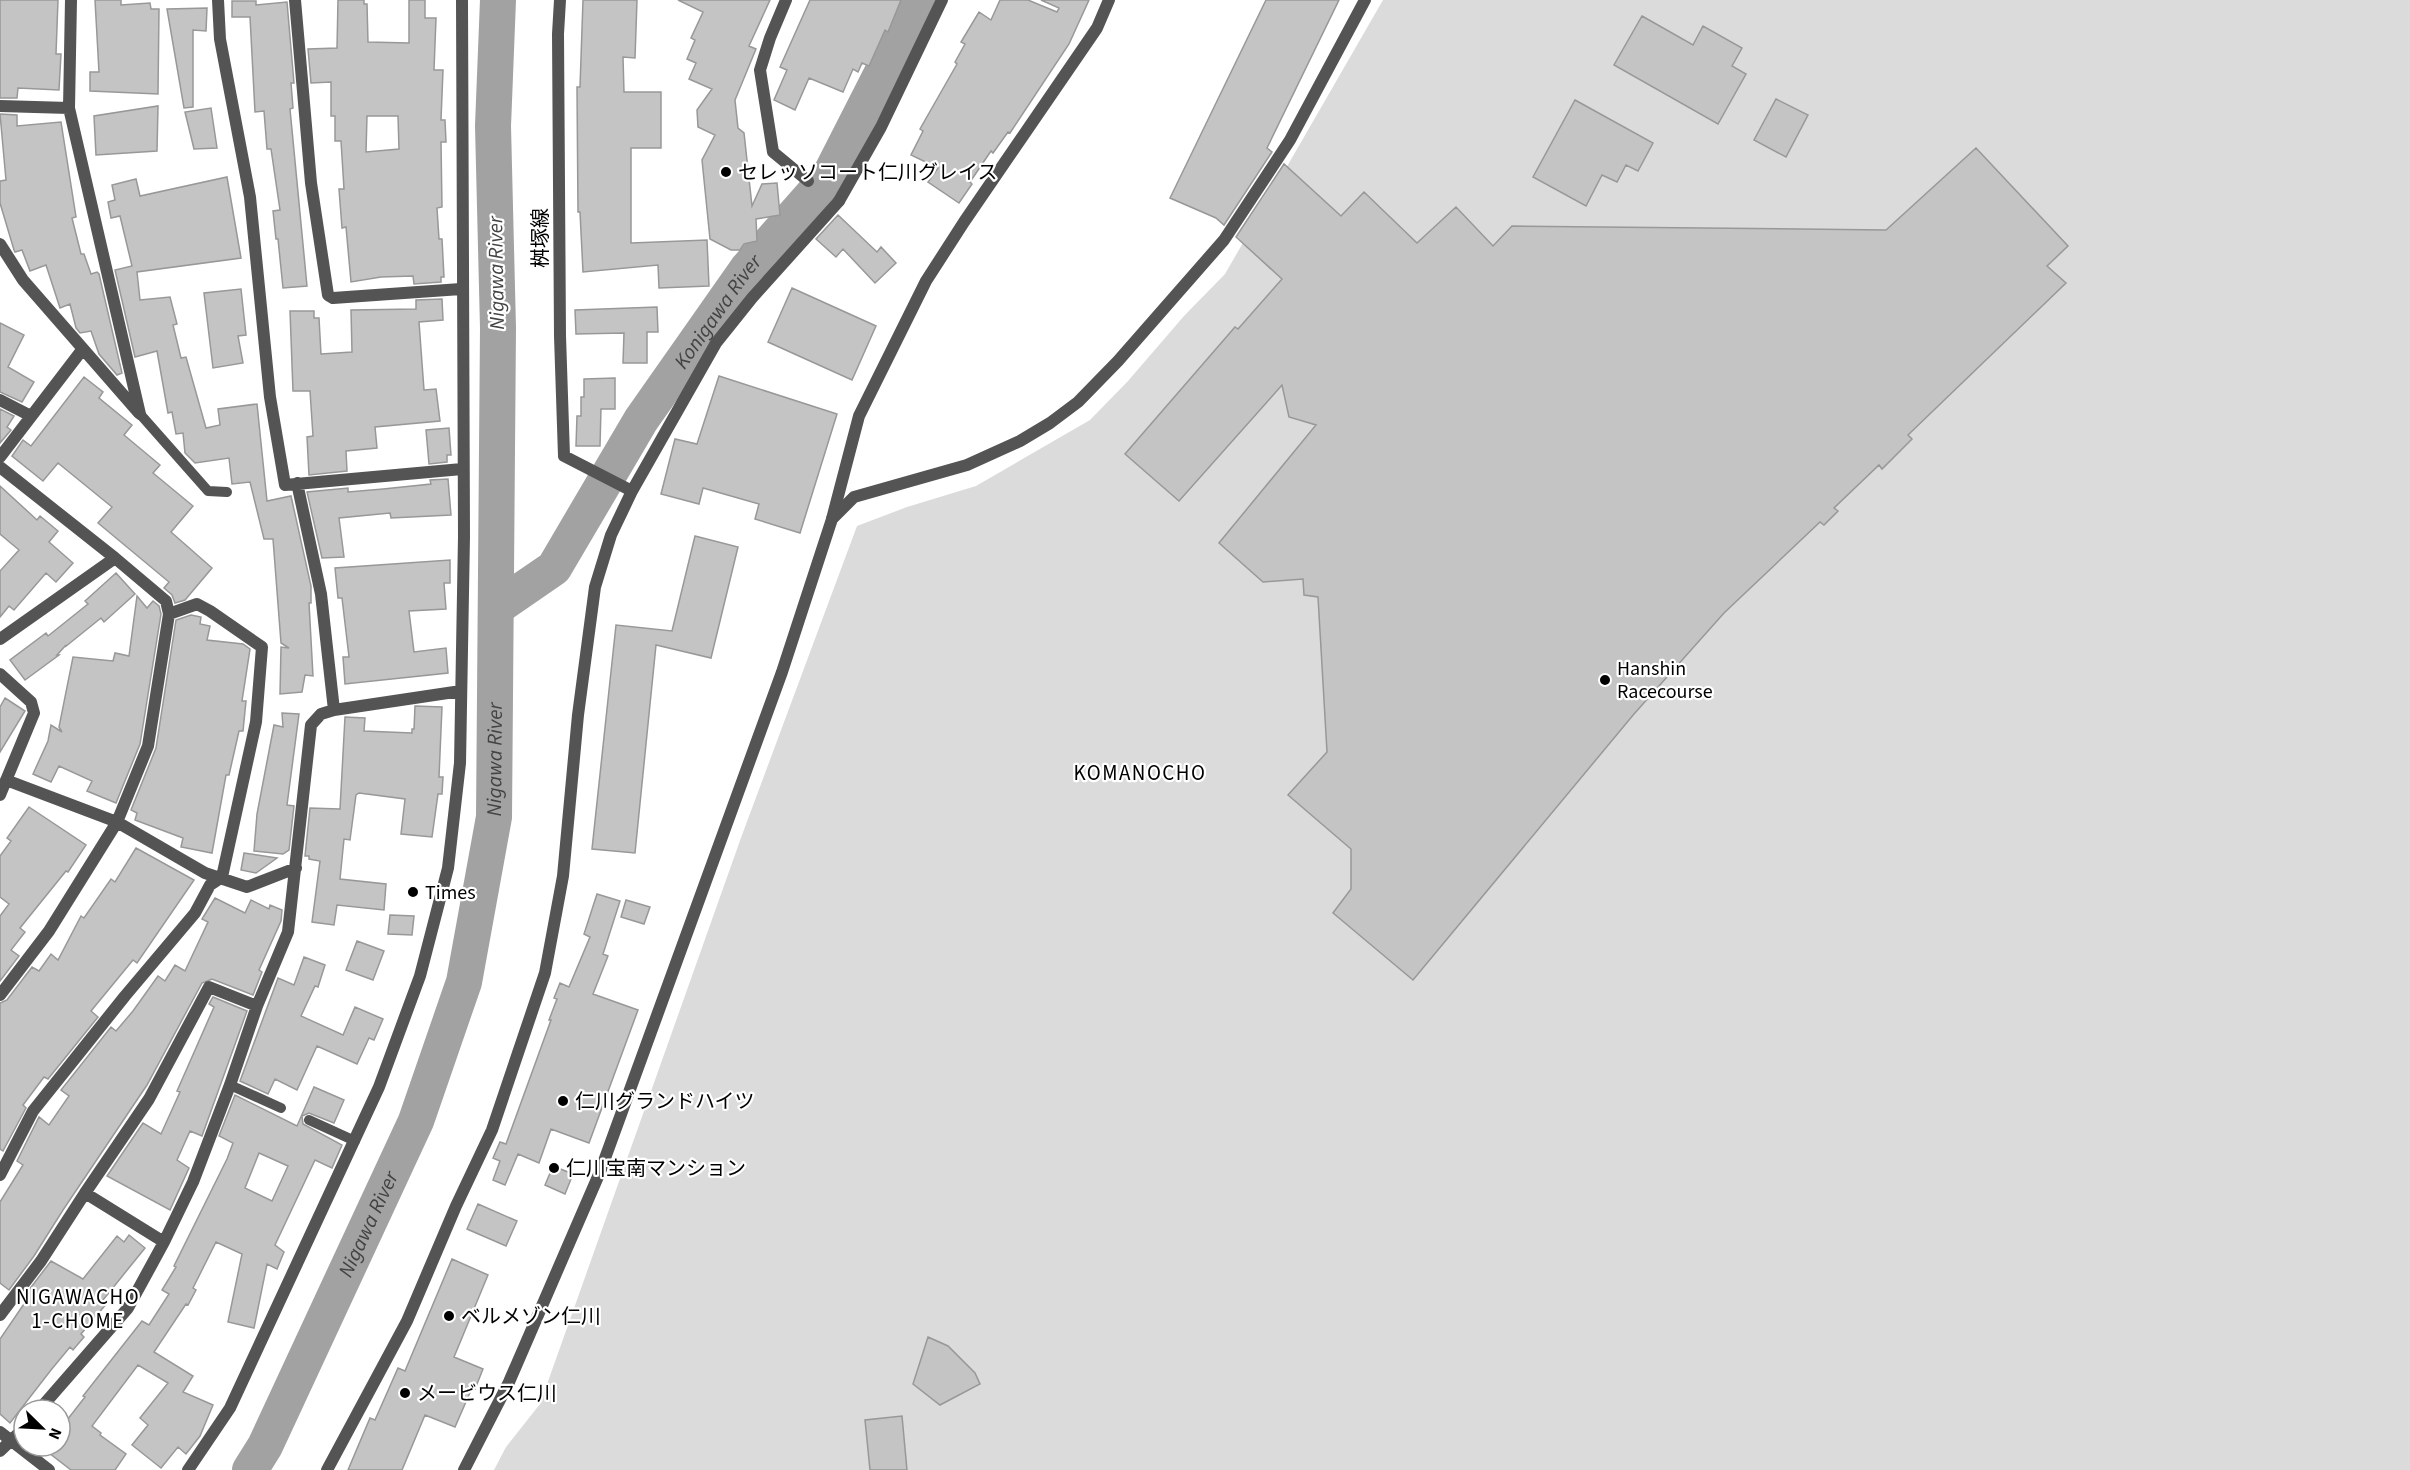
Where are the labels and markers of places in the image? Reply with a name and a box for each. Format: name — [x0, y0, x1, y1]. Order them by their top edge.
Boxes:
place label: セレッソコート仁川グレイス — [738, 159, 997, 187]
marker: セレッソコート仁川グレイス — [719, 165, 733, 179]
place label: Hanshin Racecourse — [1617, 655, 1713, 706]
marker: Hanshin Racecourse — [1598, 673, 1612, 687]
place label: Times — [425, 879, 476, 907]
marker: Times — [406, 885, 420, 899]
place label: 仁川グランドハイツ — [575, 1088, 755, 1116]
marker: 仁川グランドハイツ — [556, 1094, 570, 1108]
place label: 仁川宝南マンション — [566, 1155, 746, 1183]
marker: 仁川宝南マンション — [547, 1161, 561, 1175]
place label: ベルメゾン仁川 — [461, 1303, 601, 1331]
marker: ベルメゾン仁川 — [442, 1309, 456, 1323]
place label: メービウス仁川 — [417, 1380, 557, 1408]
marker: メービウス仁川 — [398, 1386, 412, 1400]

